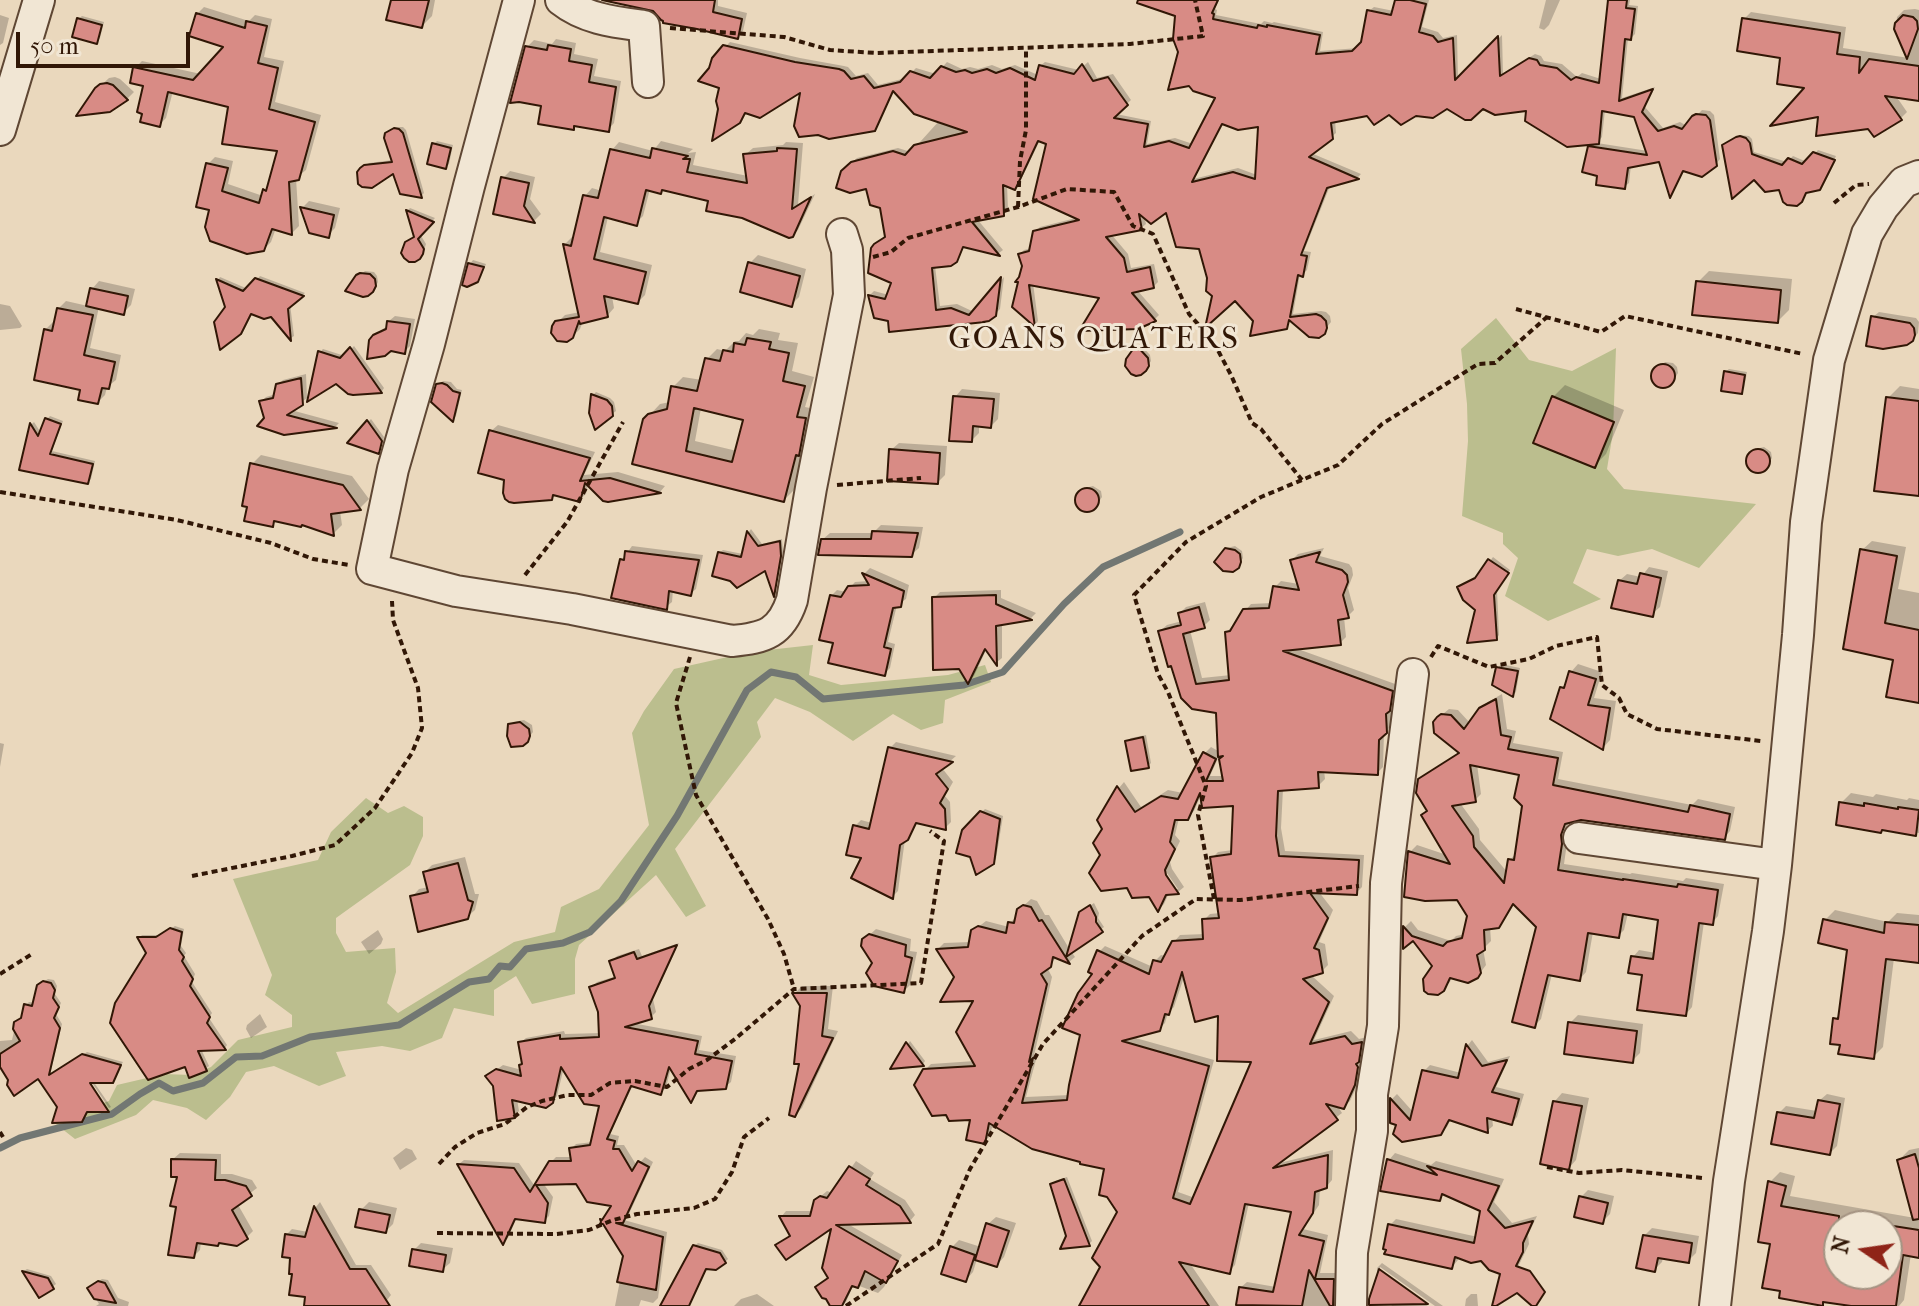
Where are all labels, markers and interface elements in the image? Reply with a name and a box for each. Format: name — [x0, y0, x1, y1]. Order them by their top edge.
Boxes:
scale bar — [20, 16, 194, 66]
text: 50 m — [30, 32, 79, 60]
district label: GOANS QUATERS — [948, 321, 1240, 359]
north arrow — [1823, 1210, 1903, 1290]
text: N — [1827, 1234, 1856, 1256]

